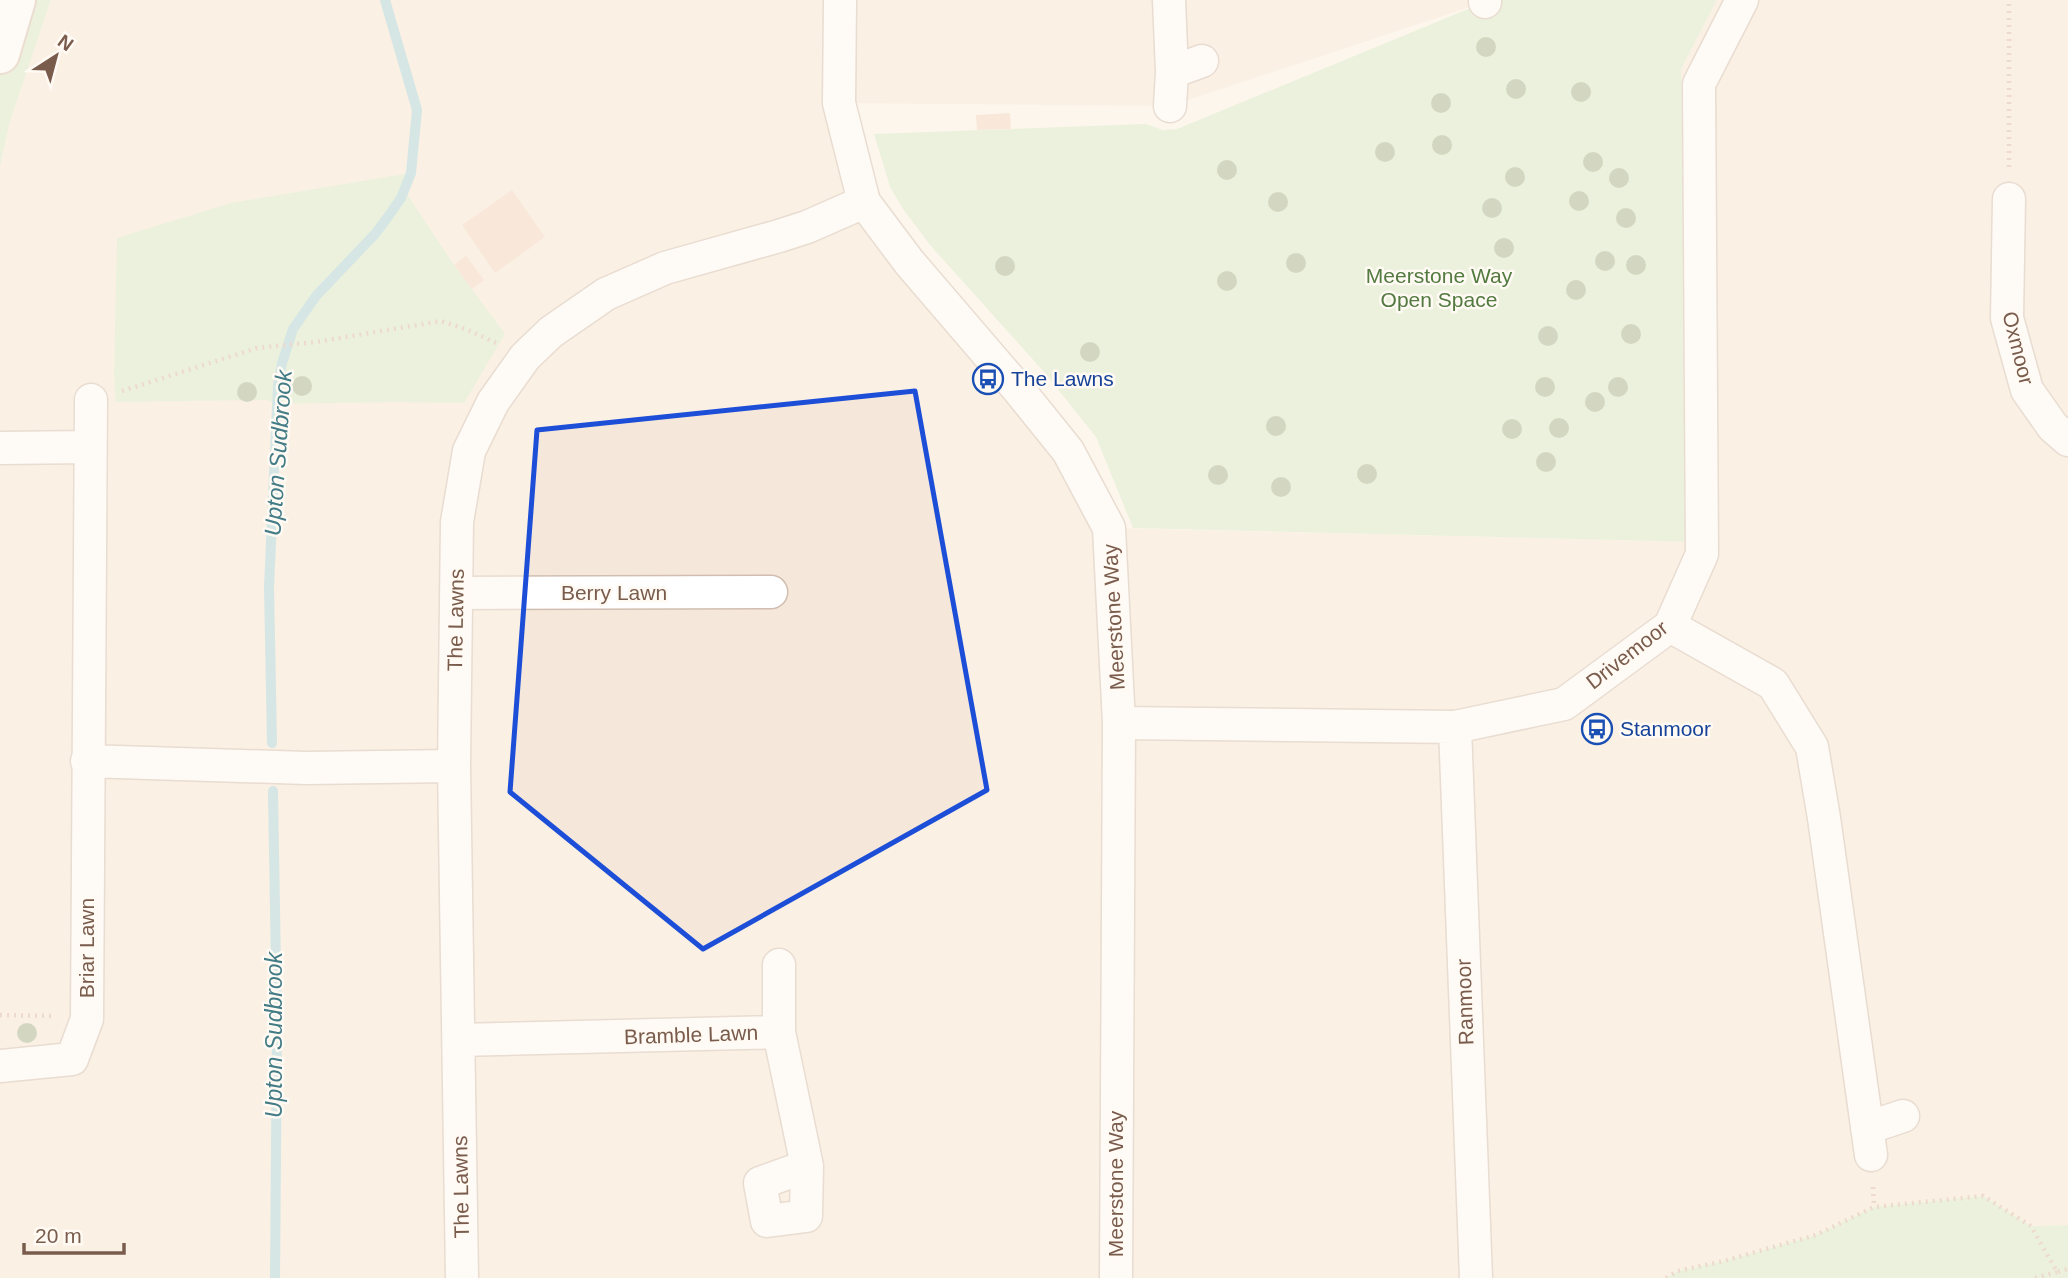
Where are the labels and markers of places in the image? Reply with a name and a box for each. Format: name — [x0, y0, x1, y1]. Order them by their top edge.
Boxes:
bus stop icon: The Lawns — [971, 362, 1005, 396]
place label: The Lawns — [1011, 367, 1114, 390]
bus stop icon: Stanmoor — [1580, 712, 1614, 746]
place label: Stanmoor — [1620, 717, 1711, 740]

